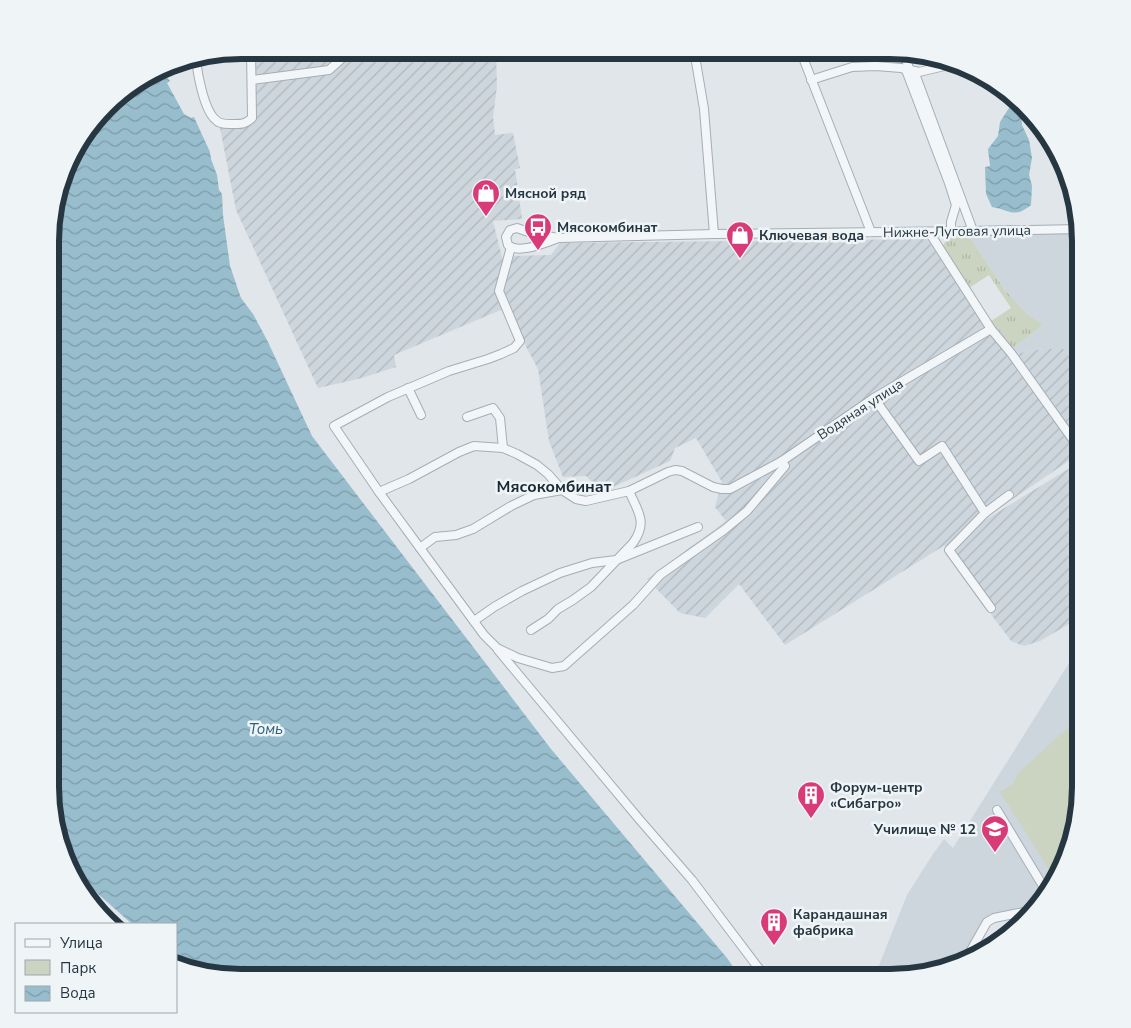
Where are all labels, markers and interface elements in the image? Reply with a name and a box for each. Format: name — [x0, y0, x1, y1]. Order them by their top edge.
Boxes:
shop icon: Мясной ряд — [471, 178, 501, 217]
place label: Мясной ряд — [505, 184, 586, 203]
bus stop icon: Мясокомбинат — [523, 212, 553, 251]
place label: Мясокомбинат — [557, 218, 658, 237]
shop icon: Ключевая вода — [725, 220, 755, 259]
street label: Нижне-Луговая улица — [883, 221, 1031, 242]
place label: Ключевая вода — [759, 226, 864, 245]
street label: Водяная улица — [814, 374, 907, 444]
district label: Мясокомбинат — [497, 476, 612, 498]
water label: Томь — [249, 719, 283, 739]
place label: Форум-центр «Сибагро» — [830, 778, 923, 813]
building icon: Форум-центр «Сибагро» — [796, 780, 826, 819]
school or university icon: Училище № 12 — [980, 814, 1010, 853]
place label: Училище № 12 — [873, 820, 976, 839]
place label: Карандашная фабрика — [793, 905, 888, 940]
building icon: Карандашная фабрика — [759, 907, 789, 946]
legend — [15, 923, 178, 1013]
text: Улица — [59, 933, 103, 953]
text: Парк — [60, 958, 96, 978]
text: Вода — [60, 983, 96, 1003]

